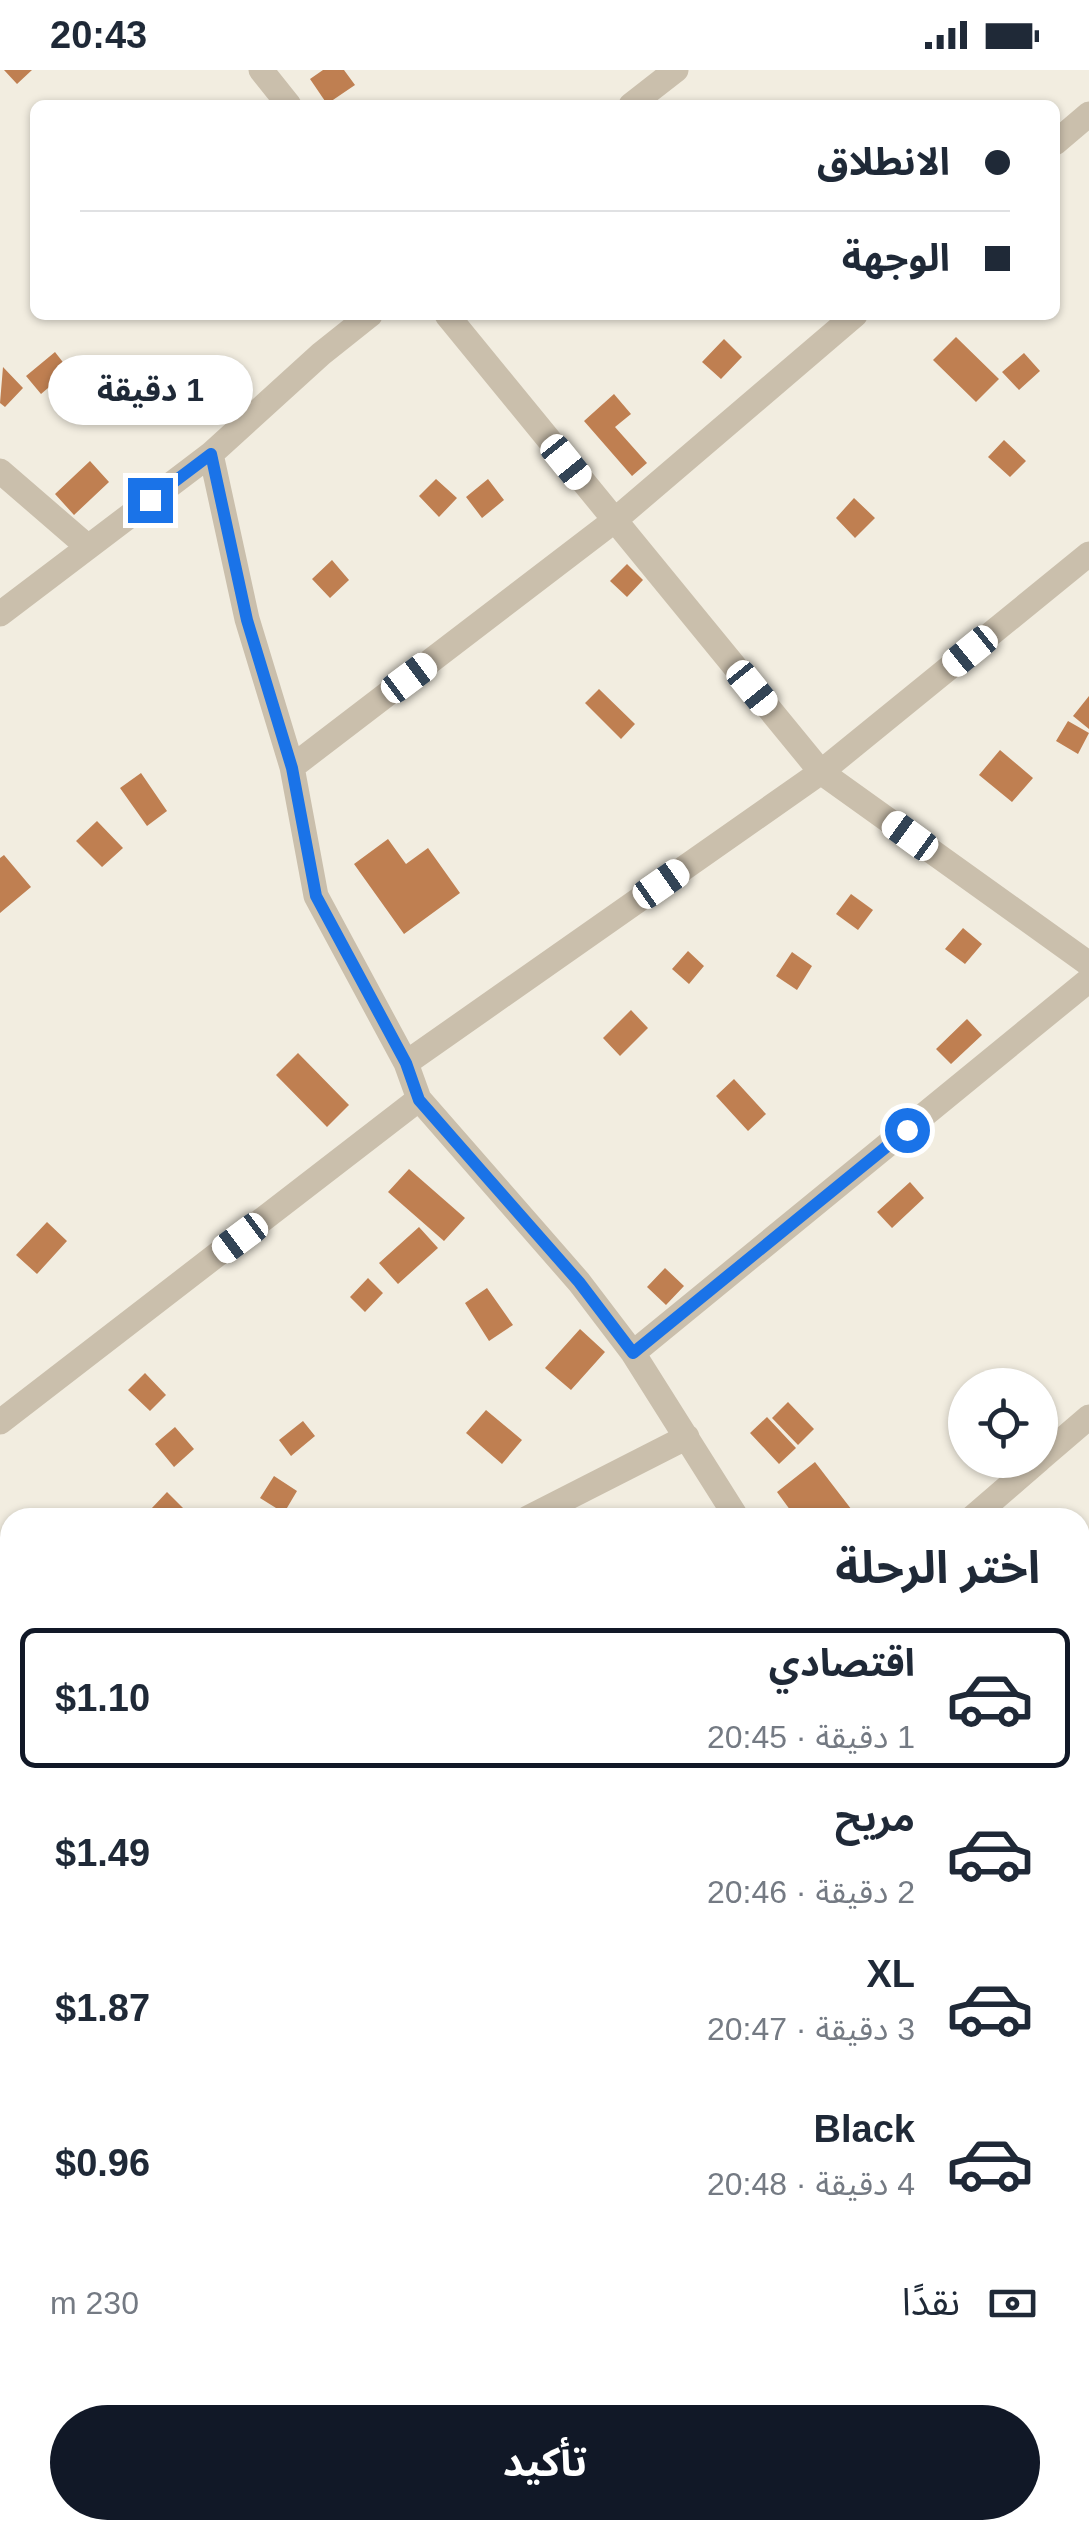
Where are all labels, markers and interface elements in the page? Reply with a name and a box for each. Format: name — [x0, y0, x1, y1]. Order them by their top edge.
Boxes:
text: 20:43 — [50, 14, 147, 56]
text: الانطلاق — [817, 141, 950, 183]
text: الوجهة — [842, 237, 950, 279]
callout: 1 دقيقة — [48, 355, 252, 425]
text: 1 دقيقة — [97, 372, 204, 408]
car — [535, 429, 597, 495]
route end — [128, 478, 173, 523]
car — [937, 620, 1003, 682]
car — [376, 648, 442, 708]
car — [721, 655, 783, 721]
car — [877, 806, 943, 866]
car — [628, 855, 694, 913]
route start — [885, 1108, 930, 1153]
car — [207, 1208, 273, 1268]
map controls — [948, 1368, 1058, 1478]
button: locate — [948, 1368, 1058, 1478]
text: اختر الرحلة — [835, 1542, 1040, 1593]
text: اقتصادي — [769, 1642, 915, 1684]
icon: car — [945, 1653, 1035, 1743]
text: $1.10 — [55, 1677, 150, 1719]
text: 1 دقيقة · 20:45 — [707, 1719, 915, 1755]
text: مريح — [835, 1797, 915, 1839]
icon: car — [945, 1808, 1035, 1898]
text: $1.49 — [55, 1832, 150, 1874]
text: 2 دقيقة · 20:46 — [707, 1874, 915, 1910]
text: XL — [866, 1953, 915, 1995]
icon: car — [945, 1963, 1035, 2053]
text: $1.87 — [55, 1987, 150, 2029]
text: 3 دقيقة · 20:47 — [707, 2011, 915, 2047]
text: Black — [814, 2108, 915, 2150]
icon: car — [945, 2118, 1035, 2208]
text: $0.96 — [55, 2142, 150, 2184]
text: 4 دقيقة · 20:48 — [707, 2166, 915, 2202]
icon: cash — [985, 2276, 1040, 2331]
text: نقدًا — [902, 2281, 960, 2323]
text: 230 m — [50, 2285, 139, 2321]
button: تأكيد — [50, 2405, 1040, 2520]

